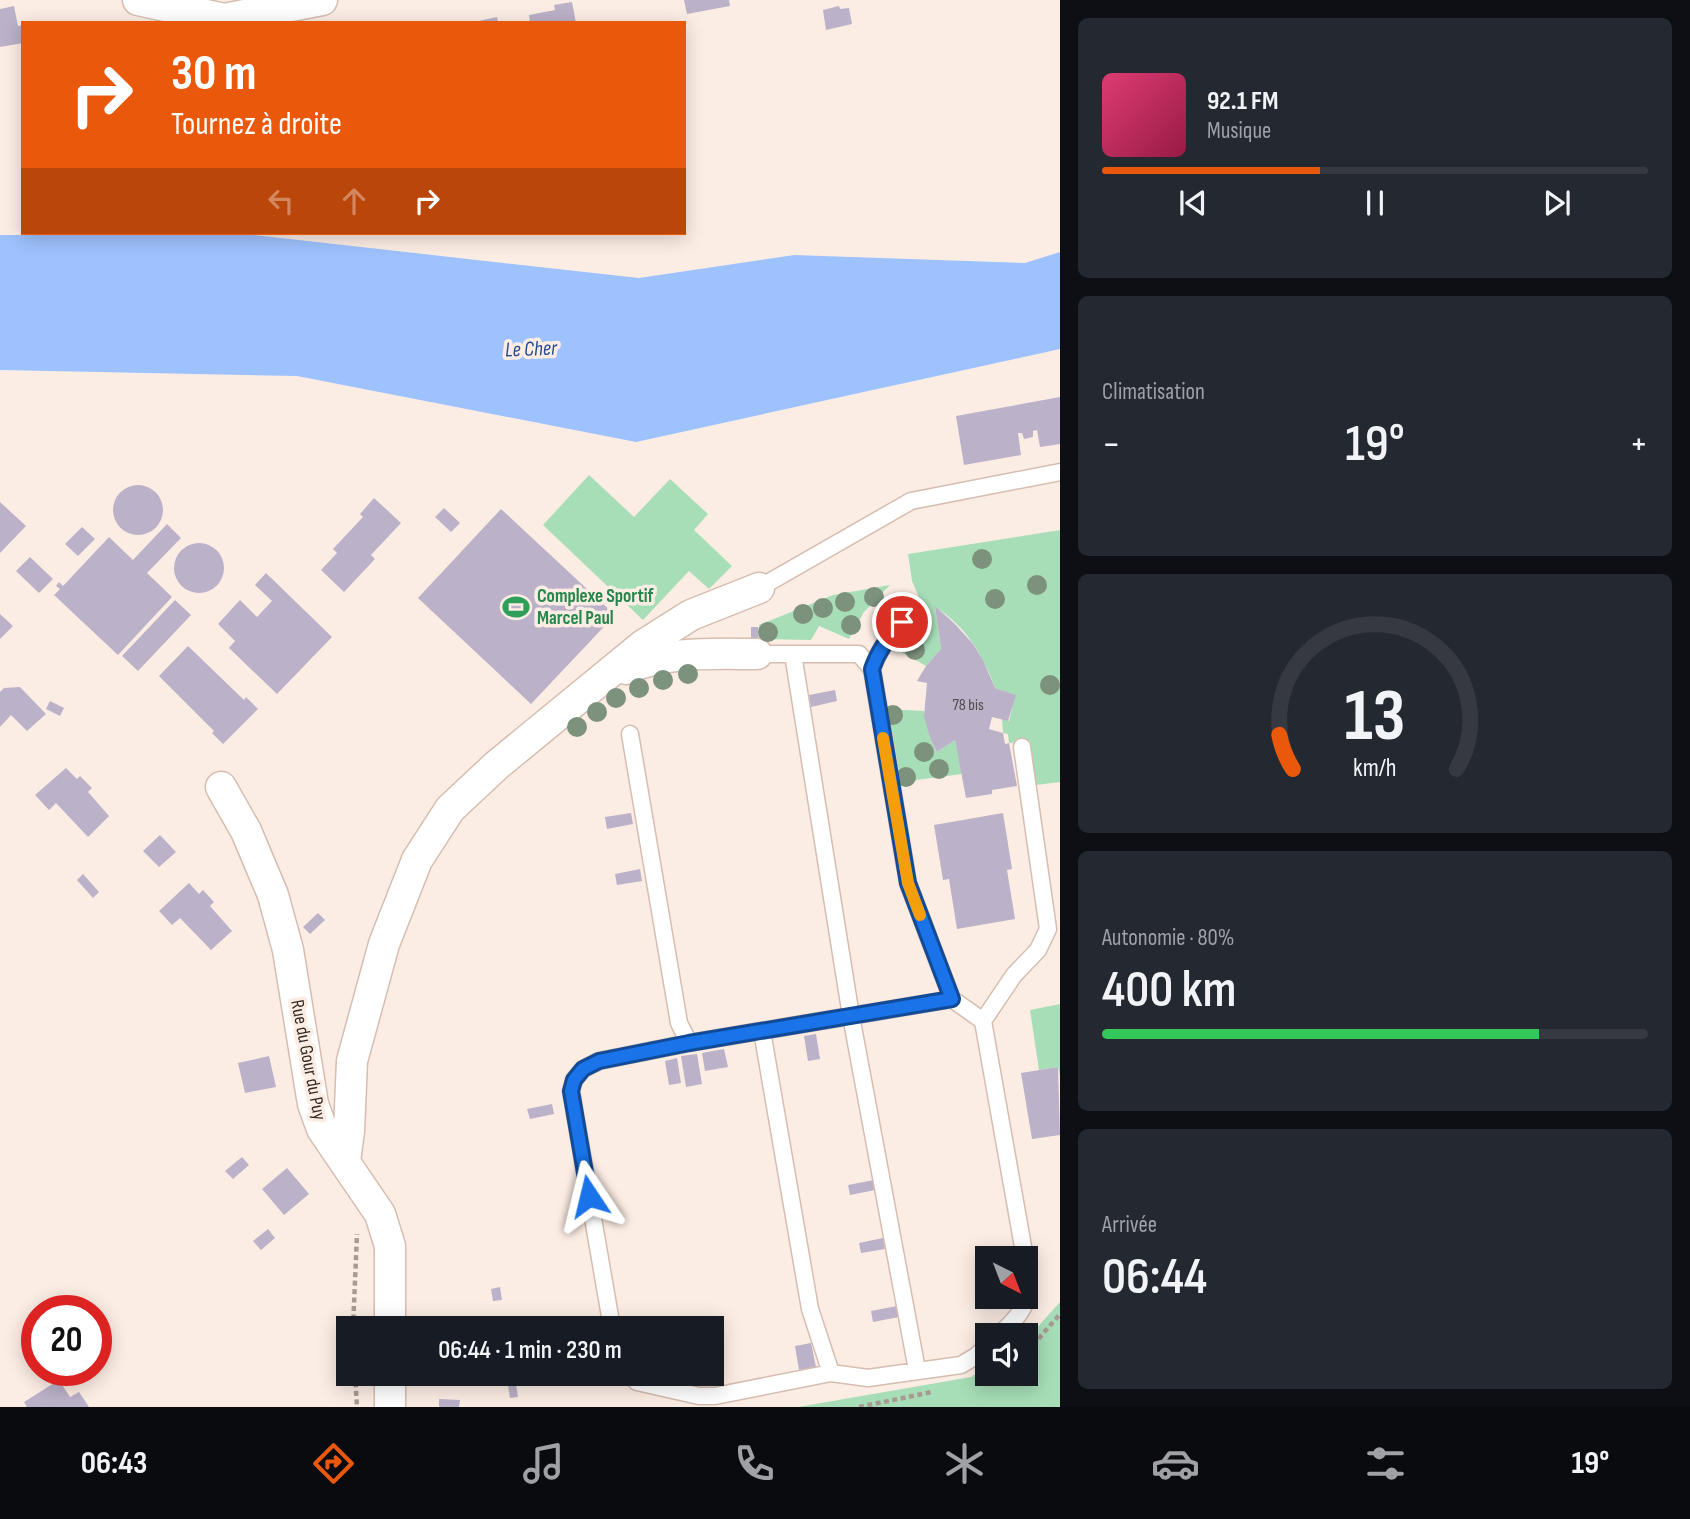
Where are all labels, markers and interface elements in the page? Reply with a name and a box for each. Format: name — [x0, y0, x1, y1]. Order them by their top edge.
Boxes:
text: 30 m — [171, 45, 256, 104]
icon: right — [56, 49, 147, 140]
text: 92.1 FM — [1207, 86, 1278, 117]
text: Tournez à droite — [171, 105, 342, 144]
text: Musique — [1207, 117, 1271, 145]
icon: left — [262, 182, 300, 220]
icon: ahead — [335, 182, 373, 220]
icon: right — [408, 182, 446, 220]
icon: previous — [1174, 184, 1212, 222]
icon: pause — [1356, 184, 1394, 222]
icon: next — [1538, 184, 1576, 222]
water label: Le Cher — [505, 336, 558, 362]
text: Climatisation — [1102, 378, 1205, 406]
text: 19° — [1345, 413, 1405, 476]
text: − — [1102, 422, 1121, 467]
text: + — [1629, 422, 1648, 467]
place label: Complexe Sportif Marcel Paul — [537, 585, 655, 630]
sports icon: Complexe Sportif Marcel Paul — [501, 592, 531, 622]
pin — [872, 592, 932, 652]
icon: arrive — [883, 603, 921, 641]
text: 13 — [1344, 674, 1406, 762]
house number: 78 bis — [952, 696, 984, 715]
text: km/h — [1353, 753, 1397, 784]
text: Autonomie · 80% — [1102, 924, 1234, 952]
text: 400 km — [1102, 959, 1237, 1022]
street label: Rue du Gour du Puy — [285, 998, 331, 1123]
position arrow — [552, 1159, 626, 1233]
text: Arrivée — [1102, 1211, 1157, 1239]
north arrow — [975, 1246, 1038, 1309]
map controls — [975, 1246, 1038, 1386]
text: 06:44 — [1102, 1246, 1207, 1309]
speed limit sign: 20 — [21, 1295, 112, 1386]
button: sound — [975, 1323, 1038, 1386]
text: 06:44 · 1 min · 230 m — [438, 1335, 622, 1366]
icon: directions — [309, 1439, 358, 1488]
icon: music — [519, 1439, 568, 1488]
icon: phone — [730, 1439, 779, 1488]
icon: climate — [940, 1439, 989, 1488]
icon: car — [1151, 1439, 1200, 1488]
icon: filters — [1361, 1439, 1410, 1488]
text: 06:43 — [81, 1444, 147, 1483]
text: 19° — [1572, 1444, 1609, 1483]

